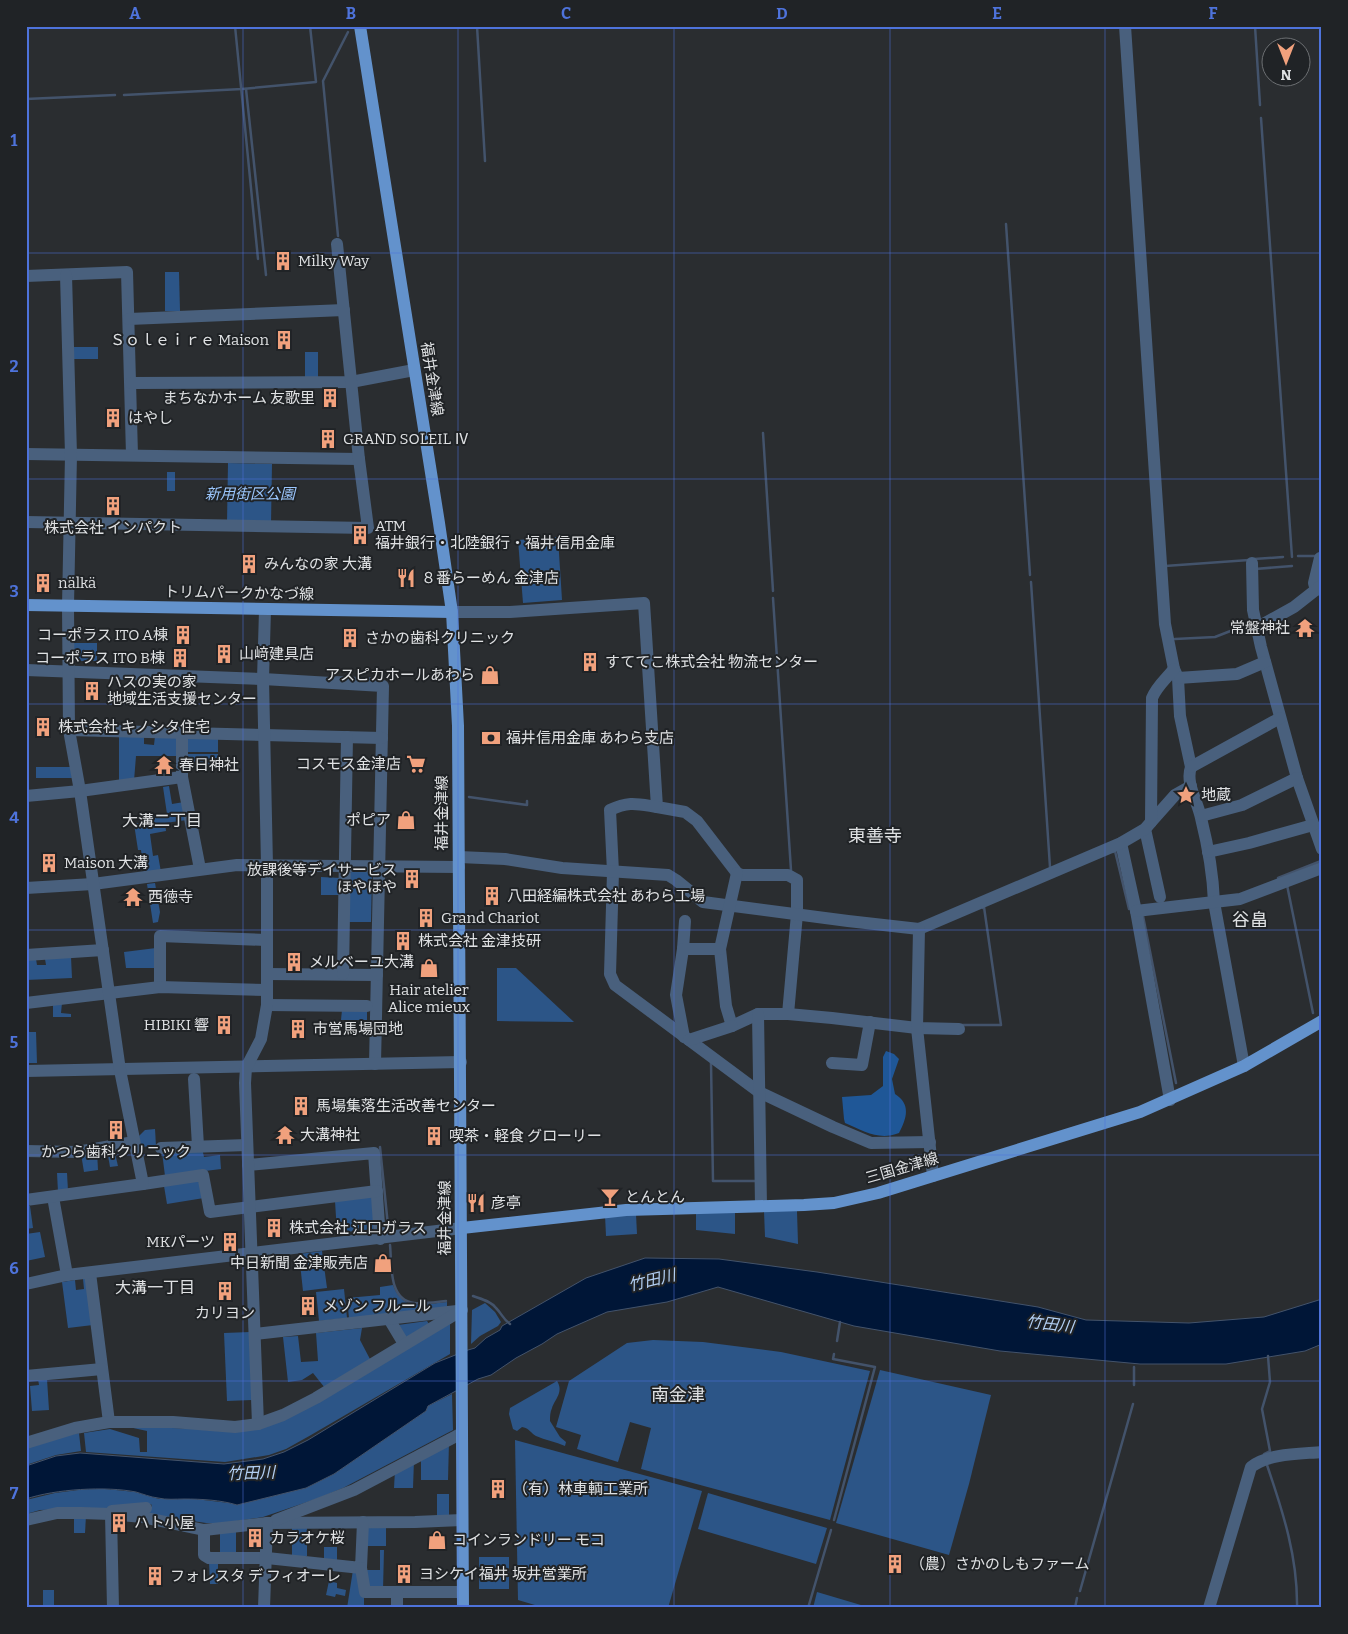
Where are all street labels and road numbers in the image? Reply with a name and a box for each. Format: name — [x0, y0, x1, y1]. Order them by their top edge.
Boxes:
street label: 福井金津線 — [417, 341, 447, 417]
street label: トリムパークかなづ線 — [164, 583, 314, 603]
street label: 福井金津線 — [433, 775, 451, 851]
street label: 三国金津線 — [863, 1149, 941, 1187]
street label: 福井金津線 — [436, 1180, 454, 1256]

